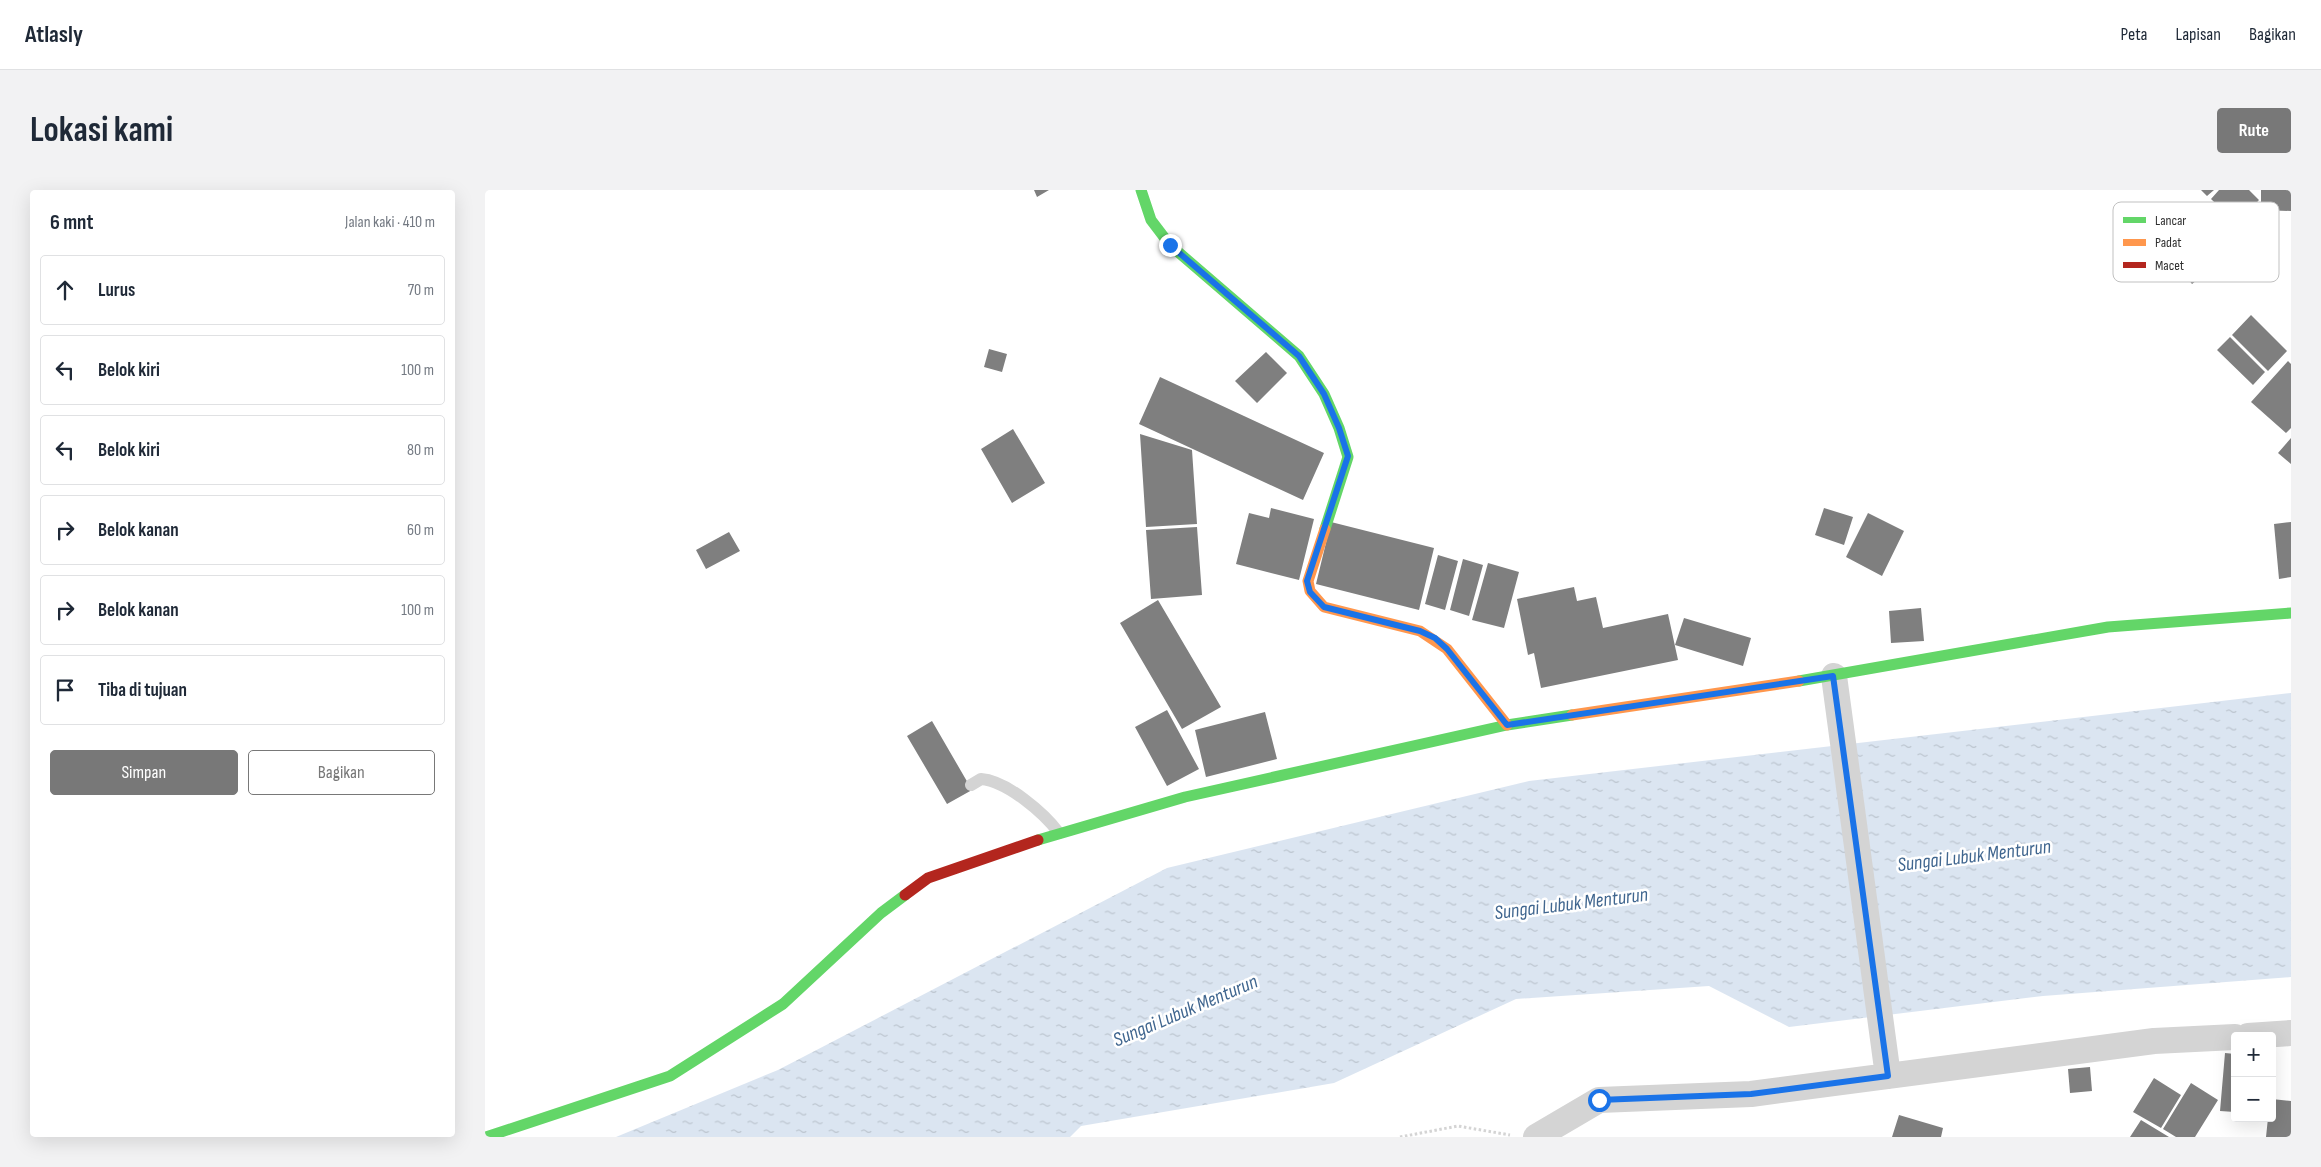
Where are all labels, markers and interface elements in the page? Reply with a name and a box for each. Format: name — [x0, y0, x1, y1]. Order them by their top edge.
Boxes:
text: Atlasly — [25, 20, 83, 49]
text: Peta — [2120, 24, 2148, 45]
text: Lapisan — [2176, 24, 2221, 45]
text: Bagikan — [2249, 24, 2296, 45]
button: Rute — [2217, 108, 2291, 153]
text: Lokasi kami — [30, 109, 173, 152]
legend — [2113, 202, 2279, 282]
text: 6 mnt — [50, 210, 93, 235]
text: Lancar — [2155, 212, 2186, 229]
text: Jalan kaki · 410 m — [345, 213, 435, 232]
route end — [1159, 234, 1182, 257]
text: Padat — [2155, 234, 2182, 251]
text: Macet — [2155, 257, 2184, 274]
icon: ahead — [51, 276, 79, 304]
text: Lurus — [98, 279, 135, 302]
text: 70 m — [408, 281, 434, 300]
icon: left — [51, 356, 79, 384]
text: Belok kiri — [98, 359, 160, 382]
text: 100 m — [401, 361, 434, 380]
icon: left — [51, 436, 79, 464]
text: Belok kiri — [98, 439, 160, 462]
text: 80 m — [407, 441, 434, 460]
icon: right — [51, 516, 79, 544]
text: Belok kanan — [98, 519, 179, 542]
text: 60 m — [407, 521, 434, 540]
icon: right — [51, 596, 79, 624]
text: Belok kanan — [98, 599, 179, 622]
text: 100 m — [401, 601, 434, 620]
icon: arrive — [51, 676, 79, 704]
text: Tiba di tujuan — [98, 679, 187, 702]
button: Simpan — [50, 750, 238, 795]
button: Bagikan — [248, 750, 435, 795]
water label: Sungai Lubuk Menturun — [1896, 835, 2052, 877]
water label: Sungai Lubuk Menturun — [1493, 883, 1649, 925]
water label: Sungai Lubuk Menturun — [1110, 970, 1261, 1052]
map controls — [2231, 1032, 2276, 1122]
button: + — [2231, 1032, 2276, 1077]
button: − — [2231, 1077, 2276, 1122]
route start — [1588, 1089, 1611, 1112]

